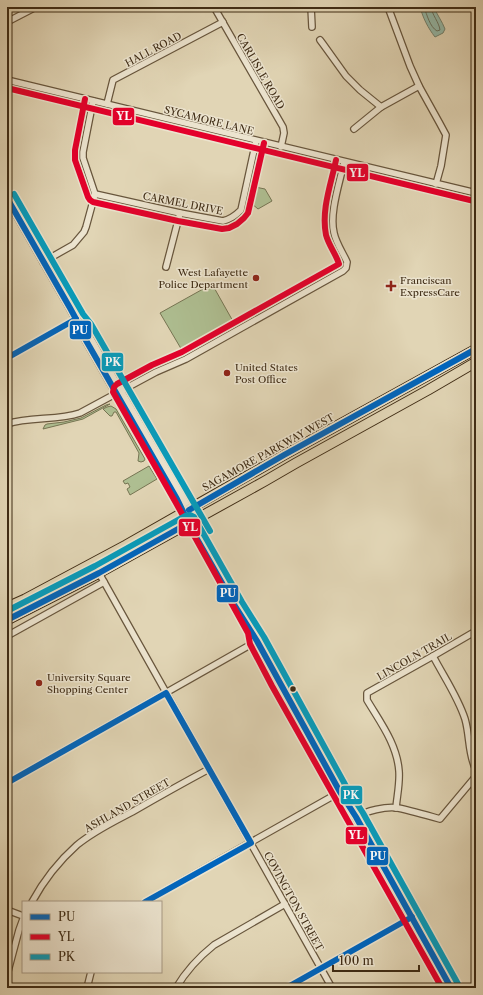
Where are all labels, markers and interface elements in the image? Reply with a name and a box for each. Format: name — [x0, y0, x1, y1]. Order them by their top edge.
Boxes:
street label: HALL ROAD — [123, 29, 184, 70]
street label: CARLISLE ROAD — [234, 31, 288, 112]
street label: SYCAMORE LANE — [163, 103, 255, 138]
line badge: YL — [112, 107, 135, 126]
text: YL — [115, 109, 132, 123]
line badge: YL — [346, 163, 369, 182]
text: YL — [348, 166, 365, 180]
street label: CARMEL DRIVE — [142, 189, 224, 218]
place label: West Lafayette Police Department — [158, 266, 248, 291]
marker: West Lafayette Police Department — [251, 273, 261, 283]
place label: Franciscan ExpressCare — [400, 274, 460, 299]
marker: Franciscan ExpressCare — [385, 280, 397, 292]
line badge: PU — [69, 320, 92, 340]
text: PU — [72, 323, 88, 337]
line badge: PK — [101, 352, 124, 372]
text: PK — [105, 355, 122, 369]
place label: United States Post Office — [235, 361, 298, 386]
marker: United States Post Office — [222, 368, 232, 378]
street label: SAGAMORE PARKWAY WEST — [200, 410, 337, 494]
line badge: YL — [178, 518, 201, 537]
text: YL — [181, 520, 198, 534]
line badge: PU — [216, 584, 239, 603]
text: PU — [220, 586, 236, 600]
street label: LINCOLN TRAIL — [375, 630, 454, 683]
place label: University Square Shopping Center — [47, 671, 131, 696]
marker: University Square Shopping Center — [34, 678, 44, 688]
unlabelled marker — [288, 684, 298, 694]
street label: ASHLAND STREET — [81, 775, 173, 836]
line badge: PK — [340, 785, 363, 805]
text: PK — [343, 788, 360, 802]
line badge: YL — [345, 826, 368, 845]
text: YL — [347, 828, 364, 842]
line badge: PU — [366, 846, 389, 866]
street label: COVINGTON STREET — [261, 849, 327, 954]
text: PU — [370, 849, 386, 863]
legend — [22, 901, 162, 973]
text: PU — [58, 909, 75, 924]
text: YL — [57, 929, 74, 944]
scale bar — [333, 947, 419, 973]
text: PK — [58, 949, 76, 964]
text: 100 m — [339, 953, 374, 968]

